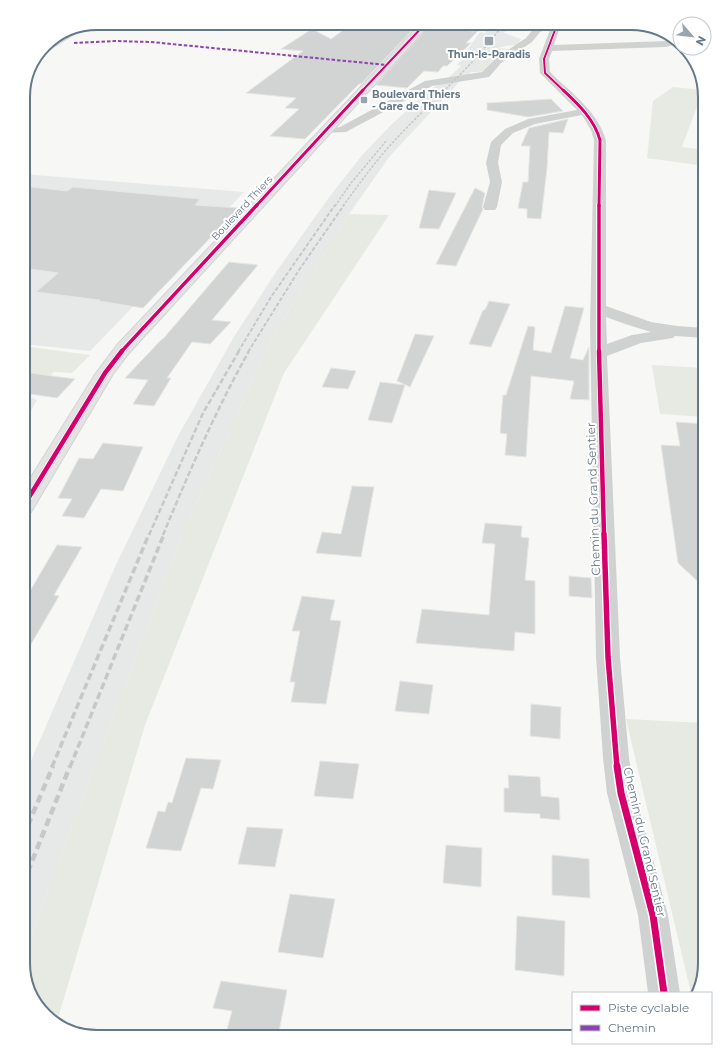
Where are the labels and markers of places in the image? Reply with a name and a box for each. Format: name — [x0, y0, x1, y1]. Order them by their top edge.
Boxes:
marker: Thun-le-Paradis — [483, 35, 495, 47]
place label: Thun-le-Paradis — [448, 48, 531, 61]
place label: Boulevard Thiers - Gare de Thun — [372, 88, 461, 113]
marker: Boulevard Thiers - Gare de Thun — [359, 95, 369, 105]

